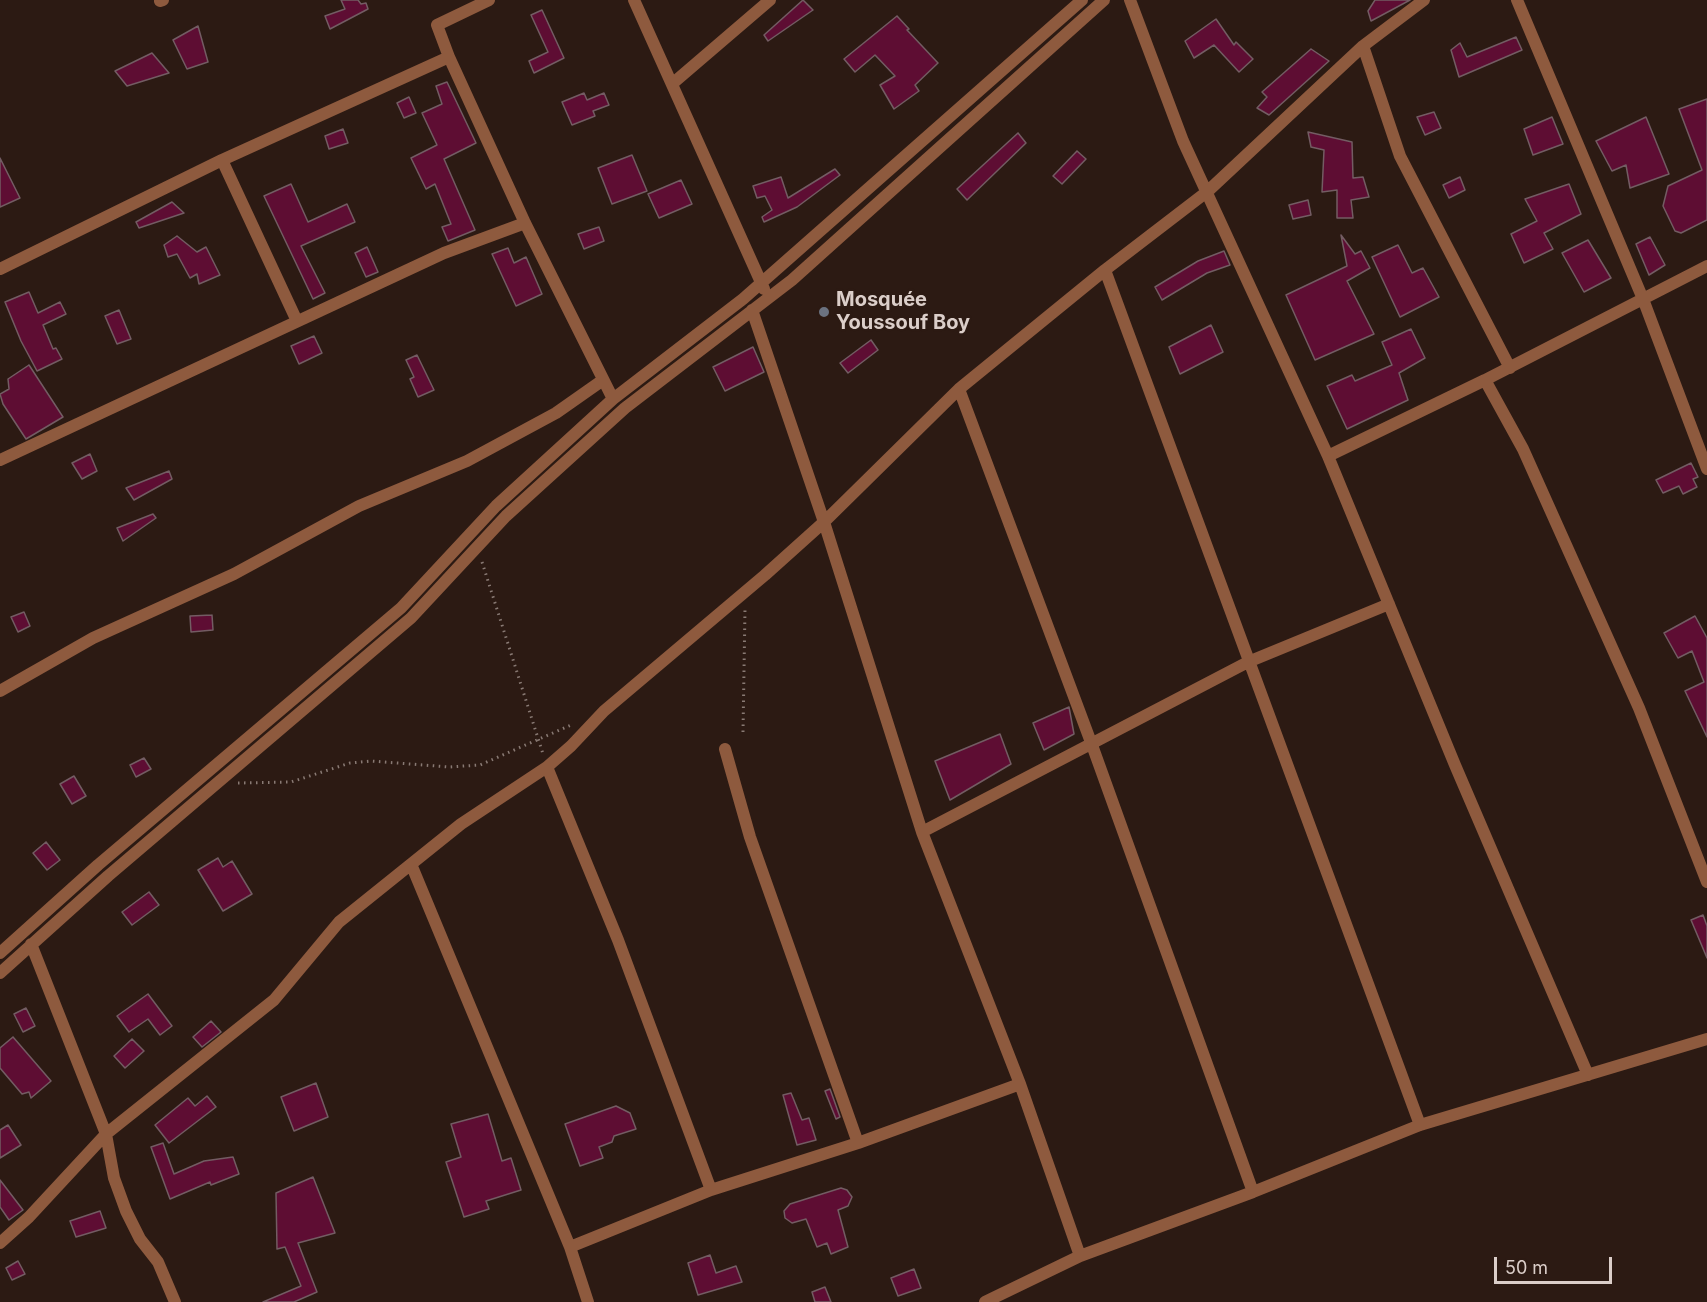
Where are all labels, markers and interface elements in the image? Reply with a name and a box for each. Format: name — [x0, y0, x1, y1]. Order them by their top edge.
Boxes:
place label: Mosquée Youssouf Boy — [836, 288, 970, 335]
marker: Mosquée Youssouf Boy — [817, 305, 831, 319]
scale bar — [1497, 1245, 1616, 1283]
text: 50 m — [1505, 1257, 1548, 1278]

